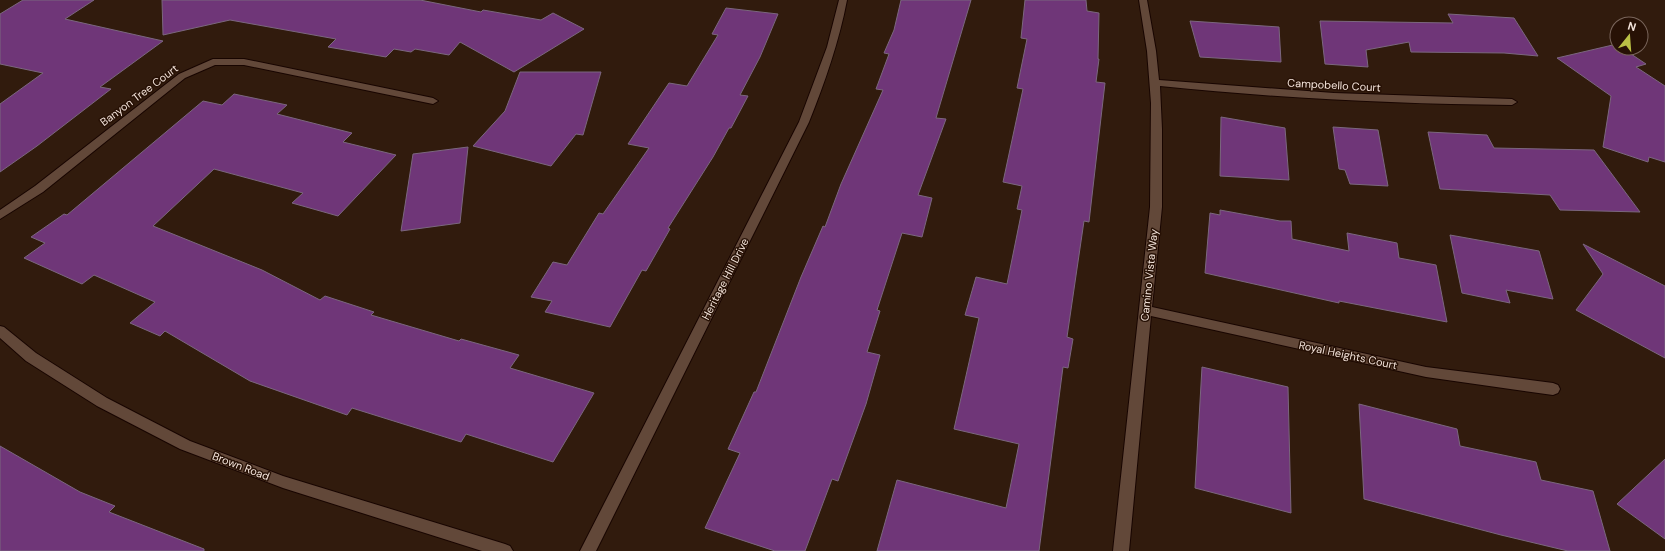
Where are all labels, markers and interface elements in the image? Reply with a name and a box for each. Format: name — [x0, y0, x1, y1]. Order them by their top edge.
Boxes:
north arrow — [1609, 16, 1649, 56]
text: N — [1626, 19, 1638, 34]
street label: Banyon Tree Court — [97, 61, 181, 129]
street label: Campobello Court — [1287, 76, 1381, 94]
street label: Camino Vista Way — [1137, 228, 1161, 322]
street label: Heritage Hill Drive — [698, 236, 752, 322]
street label: Royal Heights Court — [1298, 338, 1398, 372]
street label: Brown Road — [210, 449, 272, 483]

